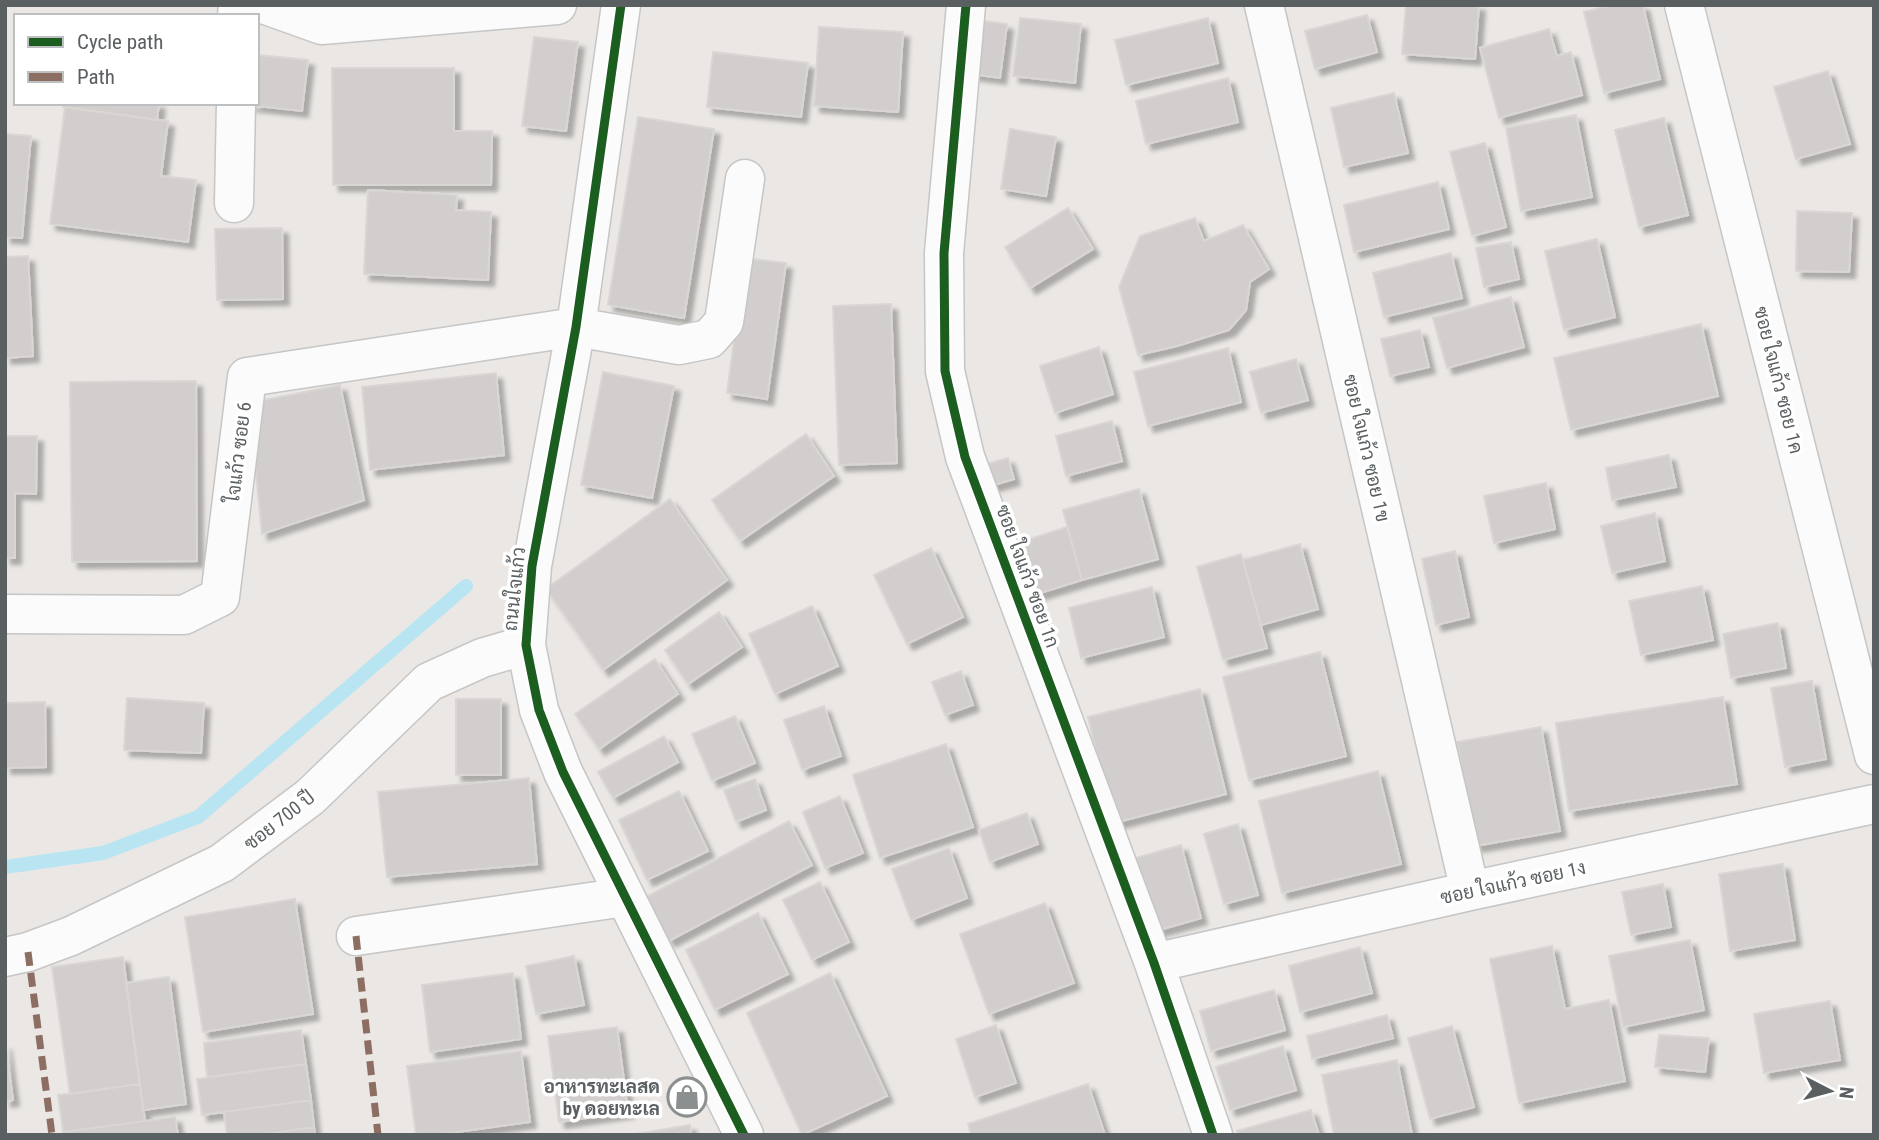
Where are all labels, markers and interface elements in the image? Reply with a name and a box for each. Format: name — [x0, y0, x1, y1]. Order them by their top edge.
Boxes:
legend — [14, 14, 259, 105]
text: Cycle path — [77, 30, 163, 54]
text: Path — [77, 65, 115, 89]
street label: ซอย ใจแก้ว ซอย 1ค — [1749, 304, 1809, 456]
street label: ซอย ใจแก้ว ซอย 1ข — [1338, 372, 1396, 524]
street label: ใจแก้ว ซอย 6 — [220, 400, 256, 506]
street label: ซอย ใจแก้ว ซอย 1ก — [991, 501, 1065, 651]
street label: ถนนใจแก้ว — [498, 546, 530, 632]
street label: ซอย 700 ปี — [239, 785, 319, 855]
street label: ซอย ใจแก้ว ซอย 1ง — [1438, 855, 1588, 909]
north arrow — [1795, 1056, 1865, 1126]
place label: อาหารทะเลสด by ดอยทะเล — [544, 1075, 660, 1120]
shop icon: อาหารทะเลสด by ดอยทะเล — [666, 1076, 708, 1118]
text: N — [1834, 1086, 1858, 1100]

